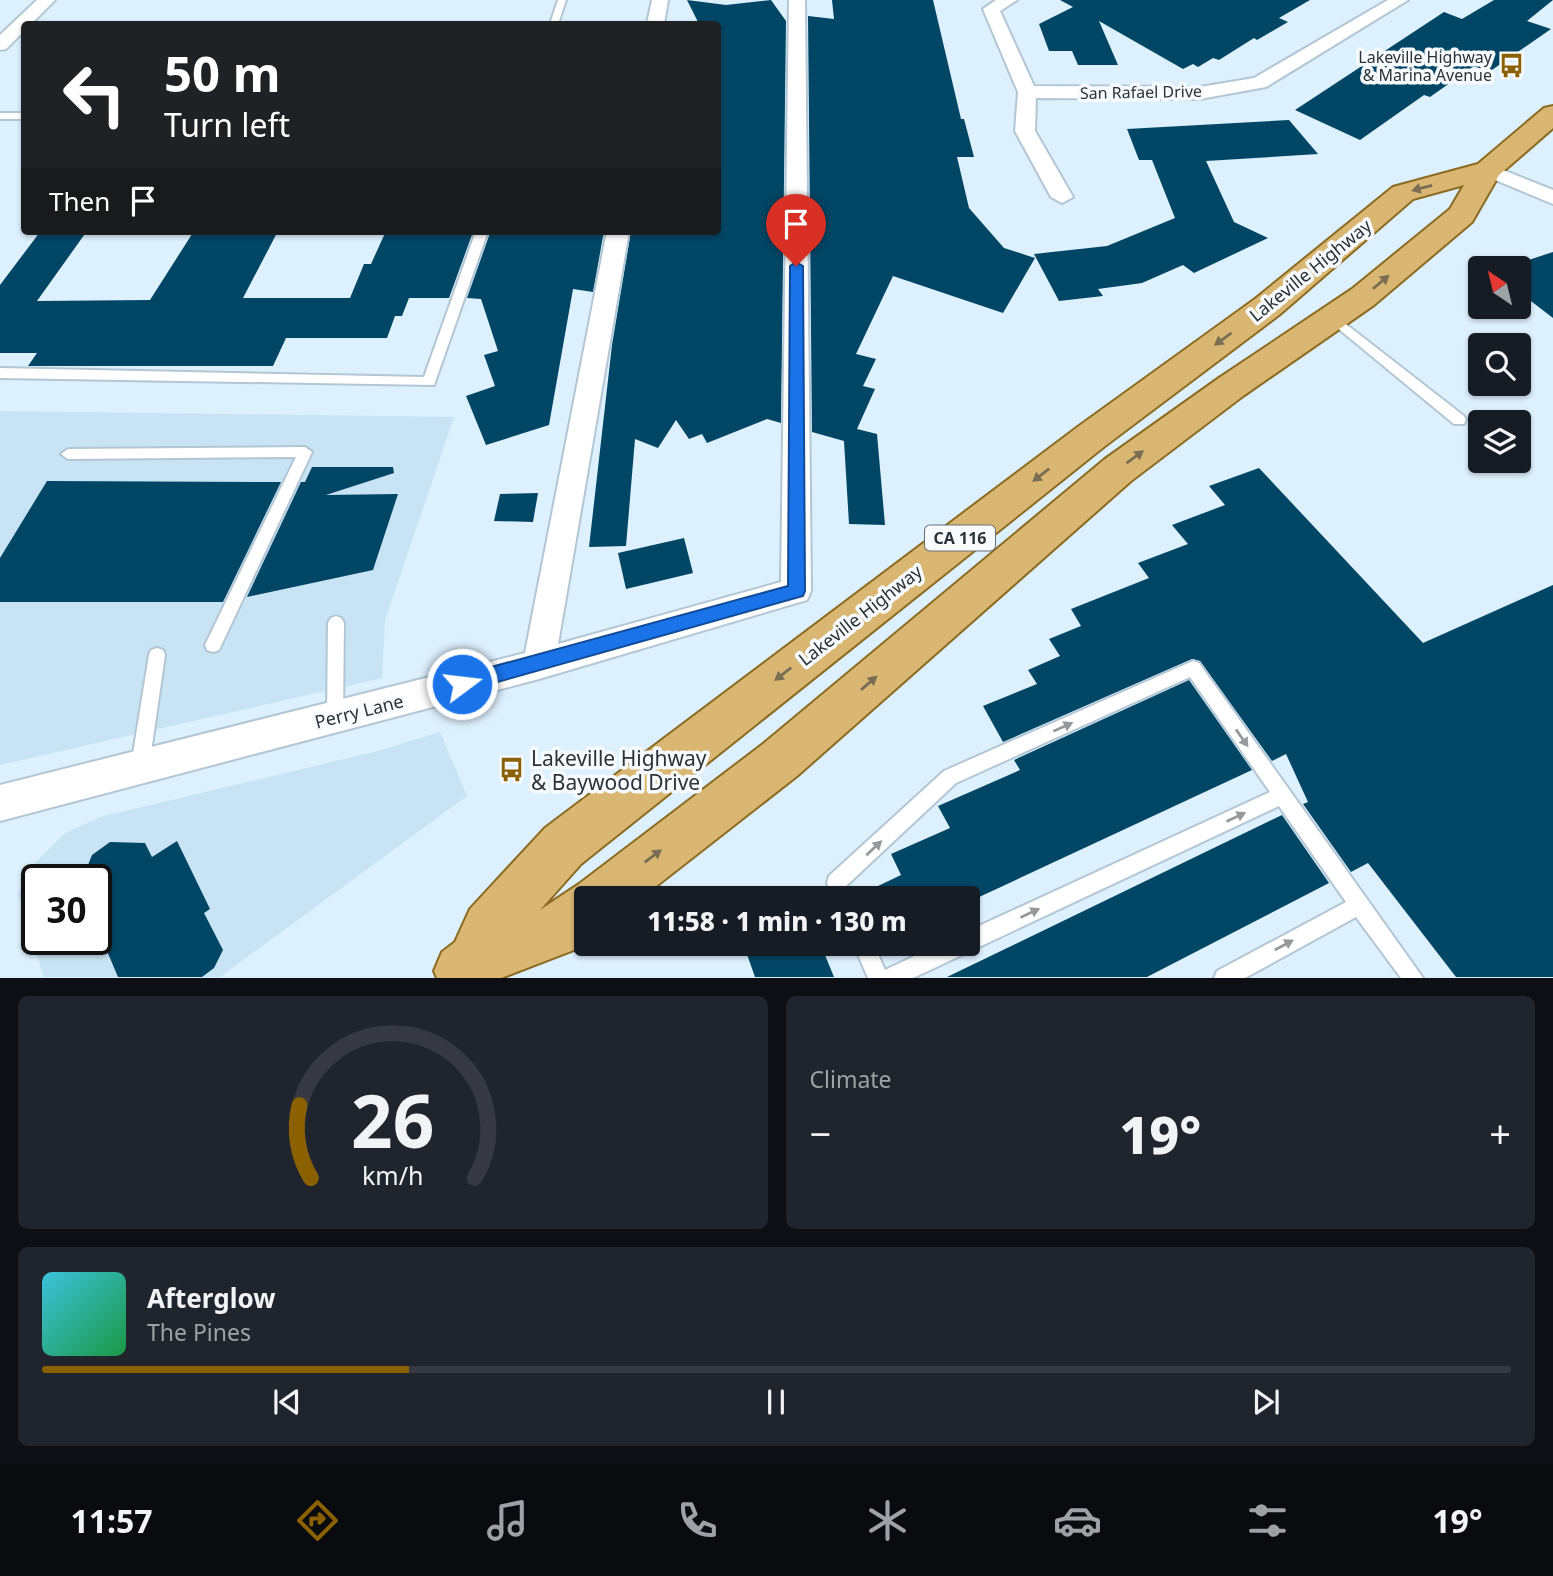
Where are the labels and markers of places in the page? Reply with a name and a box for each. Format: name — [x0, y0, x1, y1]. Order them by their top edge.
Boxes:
place label: Lakeville Highway & Marina Avenue — [1358, 46, 1493, 86]
bus stop icon: Lakeville Highway & Marina Avenue — [1498, 52, 1526, 80]
pin — [766, 194, 826, 266]
place label: Lakeville Highway & Baywood Drive — [531, 744, 707, 796]
bus stop icon: Lakeville Highway & Baywood Drive — [497, 756, 525, 784]

